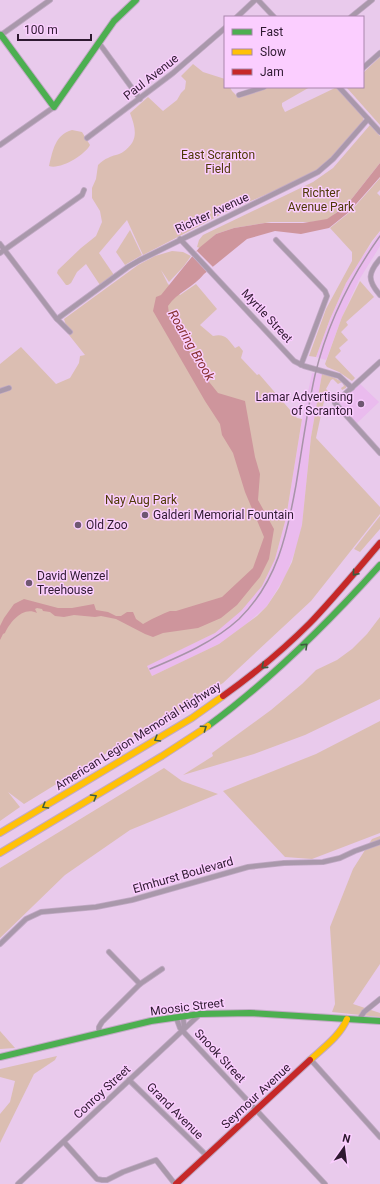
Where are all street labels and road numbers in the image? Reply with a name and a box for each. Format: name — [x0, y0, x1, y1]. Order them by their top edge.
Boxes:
street label: Paul Avenue — [121, 51, 181, 103]
street label: Richter Avenue — [173, 190, 251, 236]
street label: Myrtle Street — [239, 286, 295, 346]
street label: American Legion Memorial Highway — [53, 679, 224, 793]
street label: Elmhurst Boulevard — [131, 854, 235, 896]
street label: Moosic Street — [149, 996, 225, 1018]
street label: Snook Street — [192, 1026, 248, 1086]
street label: Seymour Avenue — [219, 1060, 293, 1132]
street label: Conroy Street — [71, 1062, 133, 1122]
street label: Grand Avenue — [144, 1080, 206, 1142]

